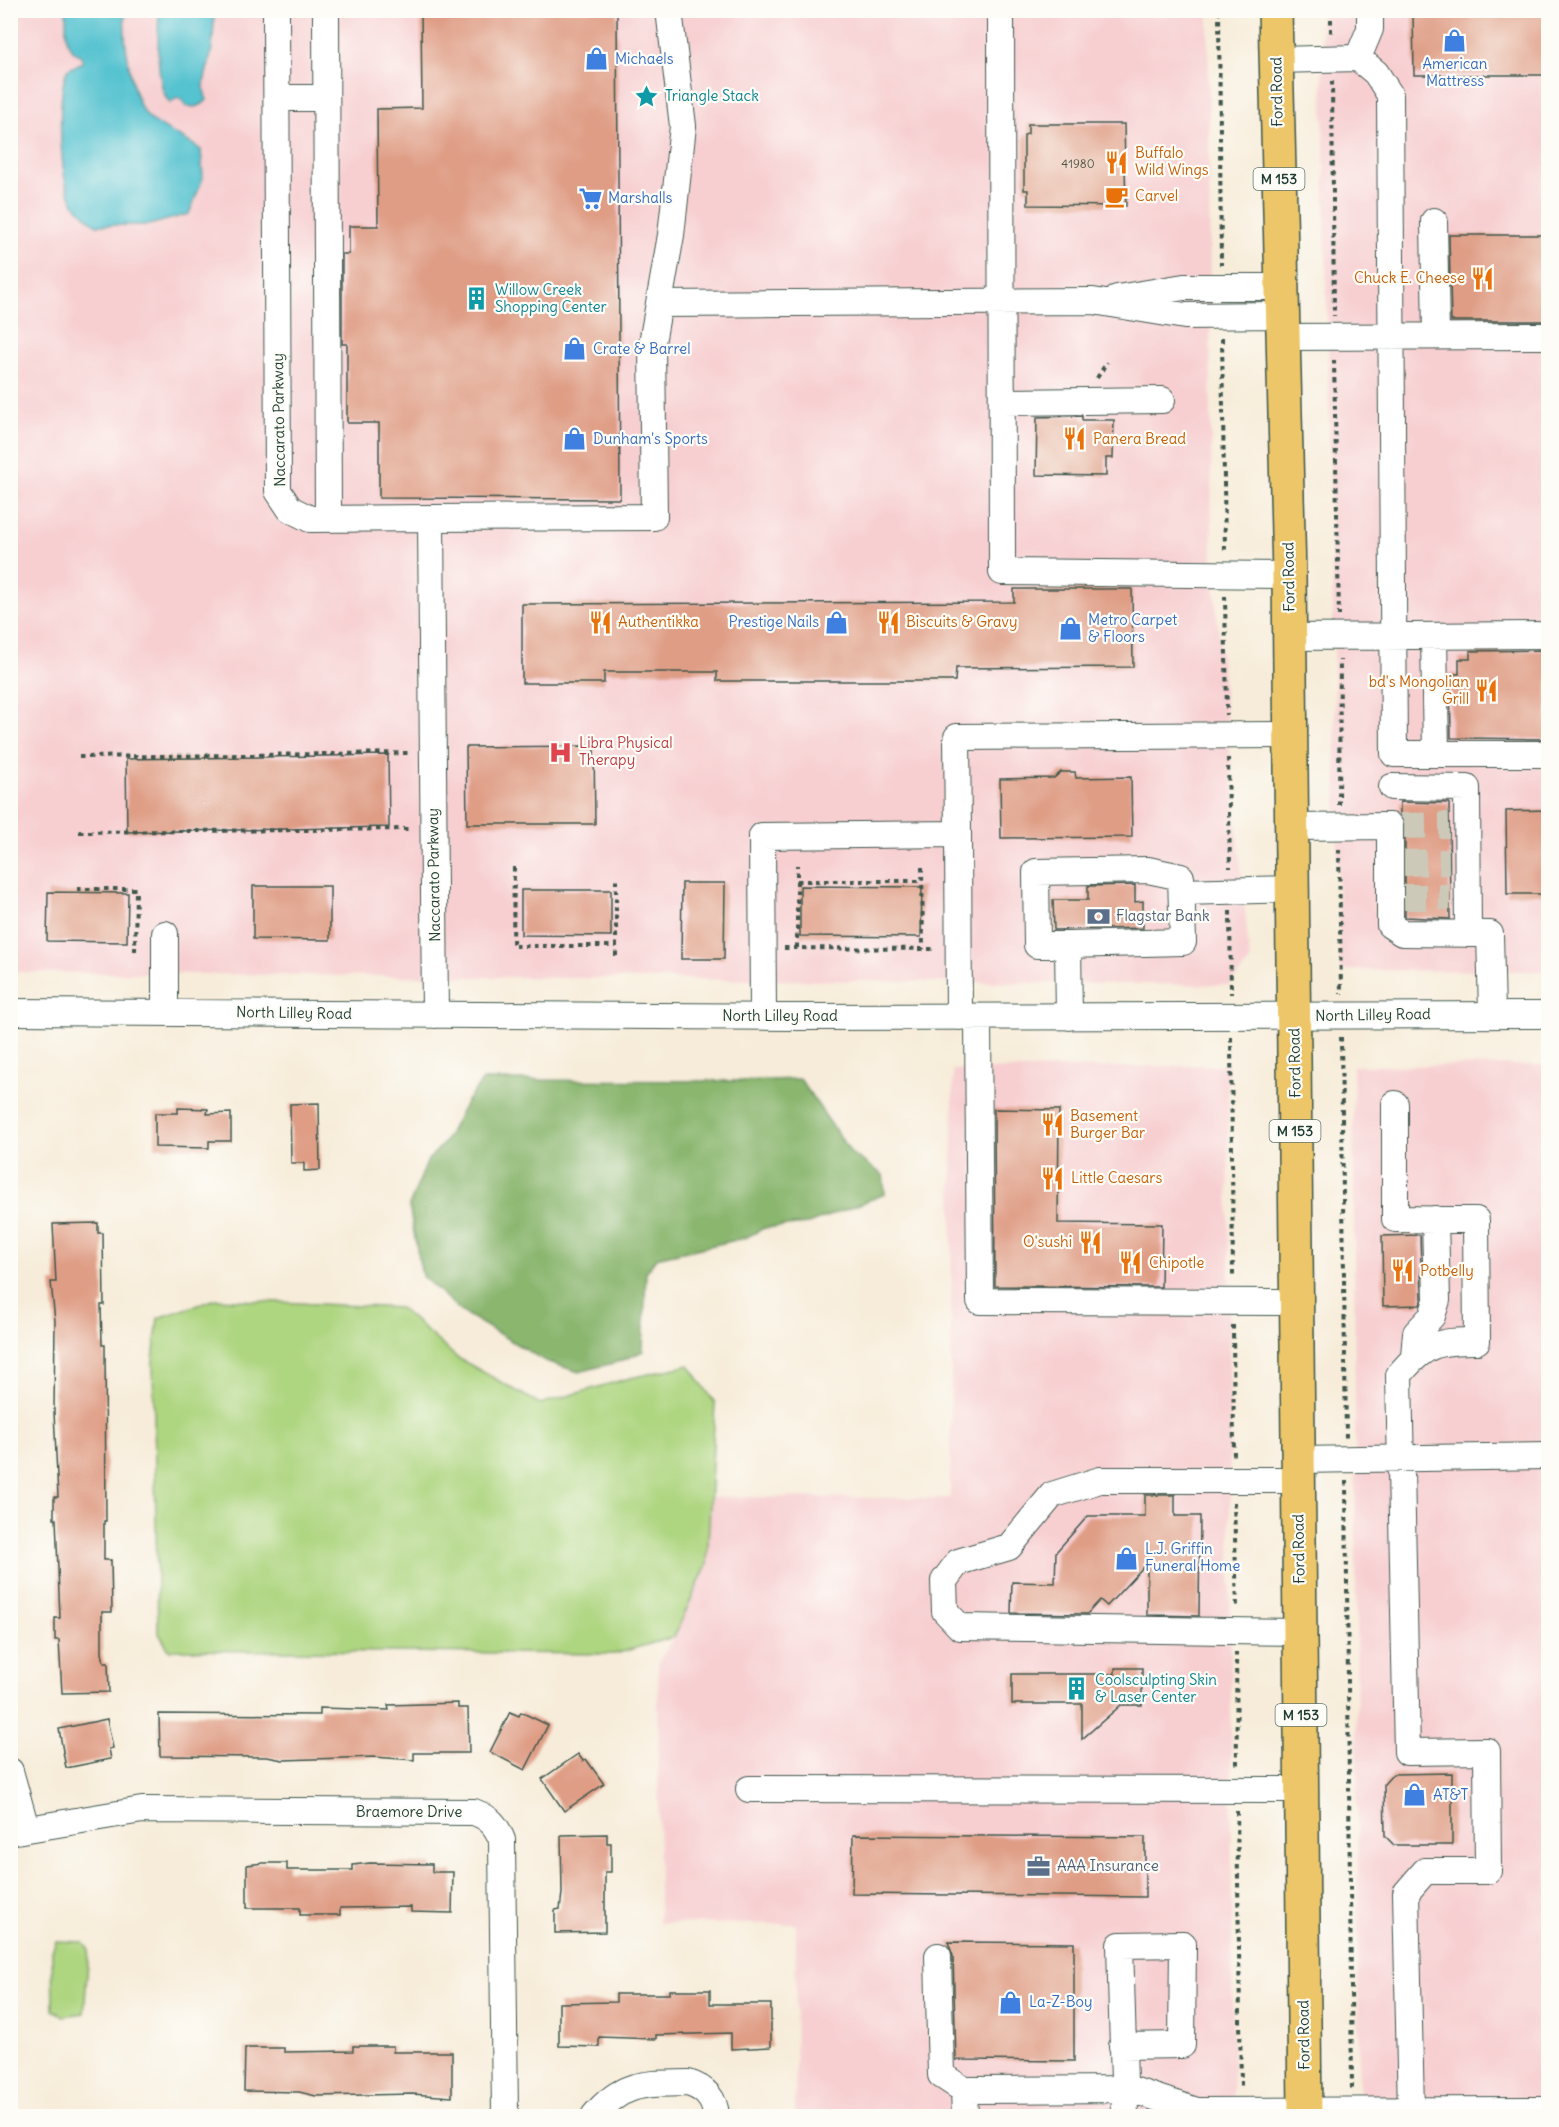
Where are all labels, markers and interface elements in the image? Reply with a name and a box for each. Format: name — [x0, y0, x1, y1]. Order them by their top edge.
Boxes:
shop icon: American Mattress — [1442, 27, 1468, 53]
shop icon: Michaels — [584, 46, 610, 72]
place label: Michaels — [615, 49, 674, 68]
place label: American Mattress — [1422, 54, 1488, 90]
street label: Ford Road — [1266, 57, 1287, 127]
place icon: Triangle Stack — [634, 83, 660, 109]
place label: Triangle Stack — [665, 86, 759, 105]
place label: Buffalo Wild Wings — [1135, 143, 1209, 179]
restaurant icon: Buffalo Wild Wings — [1104, 149, 1130, 175]
house number: 41980 — [1061, 156, 1095, 171]
road number: M 153 — [1254, 168, 1304, 190]
cafe icon: Carvel — [1104, 183, 1130, 209]
supermarket icon: Marshalls — [577, 185, 603, 211]
place label: Carvel — [1135, 186, 1178, 205]
place label: Marshalls — [608, 188, 673, 207]
restaurant icon: Chuck E. Cheese — [1470, 265, 1496, 291]
place label: Chuck E. Cheese — [1354, 268, 1465, 287]
place label: Willow Creek Shopping Center — [495, 280, 607, 316]
building icon: Willow Creek Shopping Center — [464, 286, 490, 312]
shop icon: Crate & Barrel — [562, 336, 588, 362]
place label: Crate & Barrel — [593, 339, 691, 358]
street label: Naccarato Parkway — [268, 353, 289, 487]
shop icon: Dunham's Sports — [562, 426, 588, 452]
restaurant icon: Panera Bread — [1062, 426, 1088, 452]
place label: Dunham's Sports — [593, 429, 708, 448]
place label: Panera Bread — [1093, 429, 1186, 448]
street label: Ford Road — [1278, 542, 1299, 612]
restaurant icon: Authentikka — [587, 609, 613, 635]
shop icon: Prestige Nails — [824, 609, 850, 635]
restaurant icon: Biscuits & Gravy — [875, 609, 901, 635]
place label: Metro Carpet & Floors — [1088, 610, 1177, 646]
place label: Authentikka — [618, 612, 699, 631]
place label: Prestige Nails — [729, 612, 819, 631]
place label: Biscuits & Gravy — [906, 612, 1017, 631]
shop icon: Metro Carpet & Floors — [1057, 616, 1083, 642]
place label: bd's Mongolian Grill — [1369, 672, 1469, 708]
restaurant icon: bd's Mongolian Grill — [1474, 678, 1500, 704]
place label: Libra Physical Therapy — [579, 733, 673, 769]
hospital icon: Libra Physical Therapy — [548, 739, 574, 765]
street label: Naccarato Parkway — [423, 808, 444, 942]
bank icon: Flagstar Bank — [1085, 903, 1111, 929]
place label: Flagstar Bank — [1116, 906, 1210, 925]
street label: North Lilley Road — [236, 1002, 352, 1023]
street label: North Lilley Road — [1315, 1004, 1431, 1025]
street label: North Lilley Road — [722, 1006, 838, 1025]
street label: Ford Road — [1284, 1028, 1305, 1098]
place label: Basement Burger Bar — [1070, 1106, 1145, 1142]
restaurant icon: Basement Burger Bar — [1039, 1112, 1065, 1138]
road number: M 153 — [1270, 1120, 1320, 1142]
restaurant icon: Little Caesars — [1040, 1165, 1066, 1191]
place label: Little Caesars — [1071, 1168, 1162, 1187]
restaurant icon: O'sushi — [1077, 1229, 1103, 1255]
place label: O'sushi — [1023, 1232, 1072, 1251]
restaurant icon: Chipotle — [1118, 1250, 1144, 1276]
place label: Chipotle — [1149, 1253, 1204, 1272]
restaurant icon: Potbelly — [1389, 1258, 1415, 1284]
place label: Potbelly — [1420, 1261, 1474, 1280]
street label: Ford Road — [1288, 1514, 1309, 1584]
place label: L.J. Griffin Funeral Home — [1145, 1539, 1240, 1575]
shop icon: L.J. Griffin Funeral Home — [1114, 1545, 1140, 1571]
place label: Coolsculpting Skin & Laser Center — [1095, 1670, 1217, 1706]
building icon: Coolsculpting Skin & Laser Center — [1064, 1676, 1090, 1702]
road number: M 153 — [1276, 1704, 1326, 1726]
shop icon: AT&T — [1402, 1782, 1428, 1808]
place label: AT&T — [1433, 1785, 1469, 1804]
street label: Braemore Drive — [356, 1802, 462, 1821]
office icon: AAA Insurance — [1026, 1853, 1052, 1879]
place label: AAA Insurance — [1057, 1856, 1159, 1875]
shop icon: La-Z-Boy — [998, 1989, 1024, 2015]
place label: La-Z-Boy — [1029, 1992, 1092, 2011]
street label: Ford Road — [1293, 2000, 1314, 2070]

